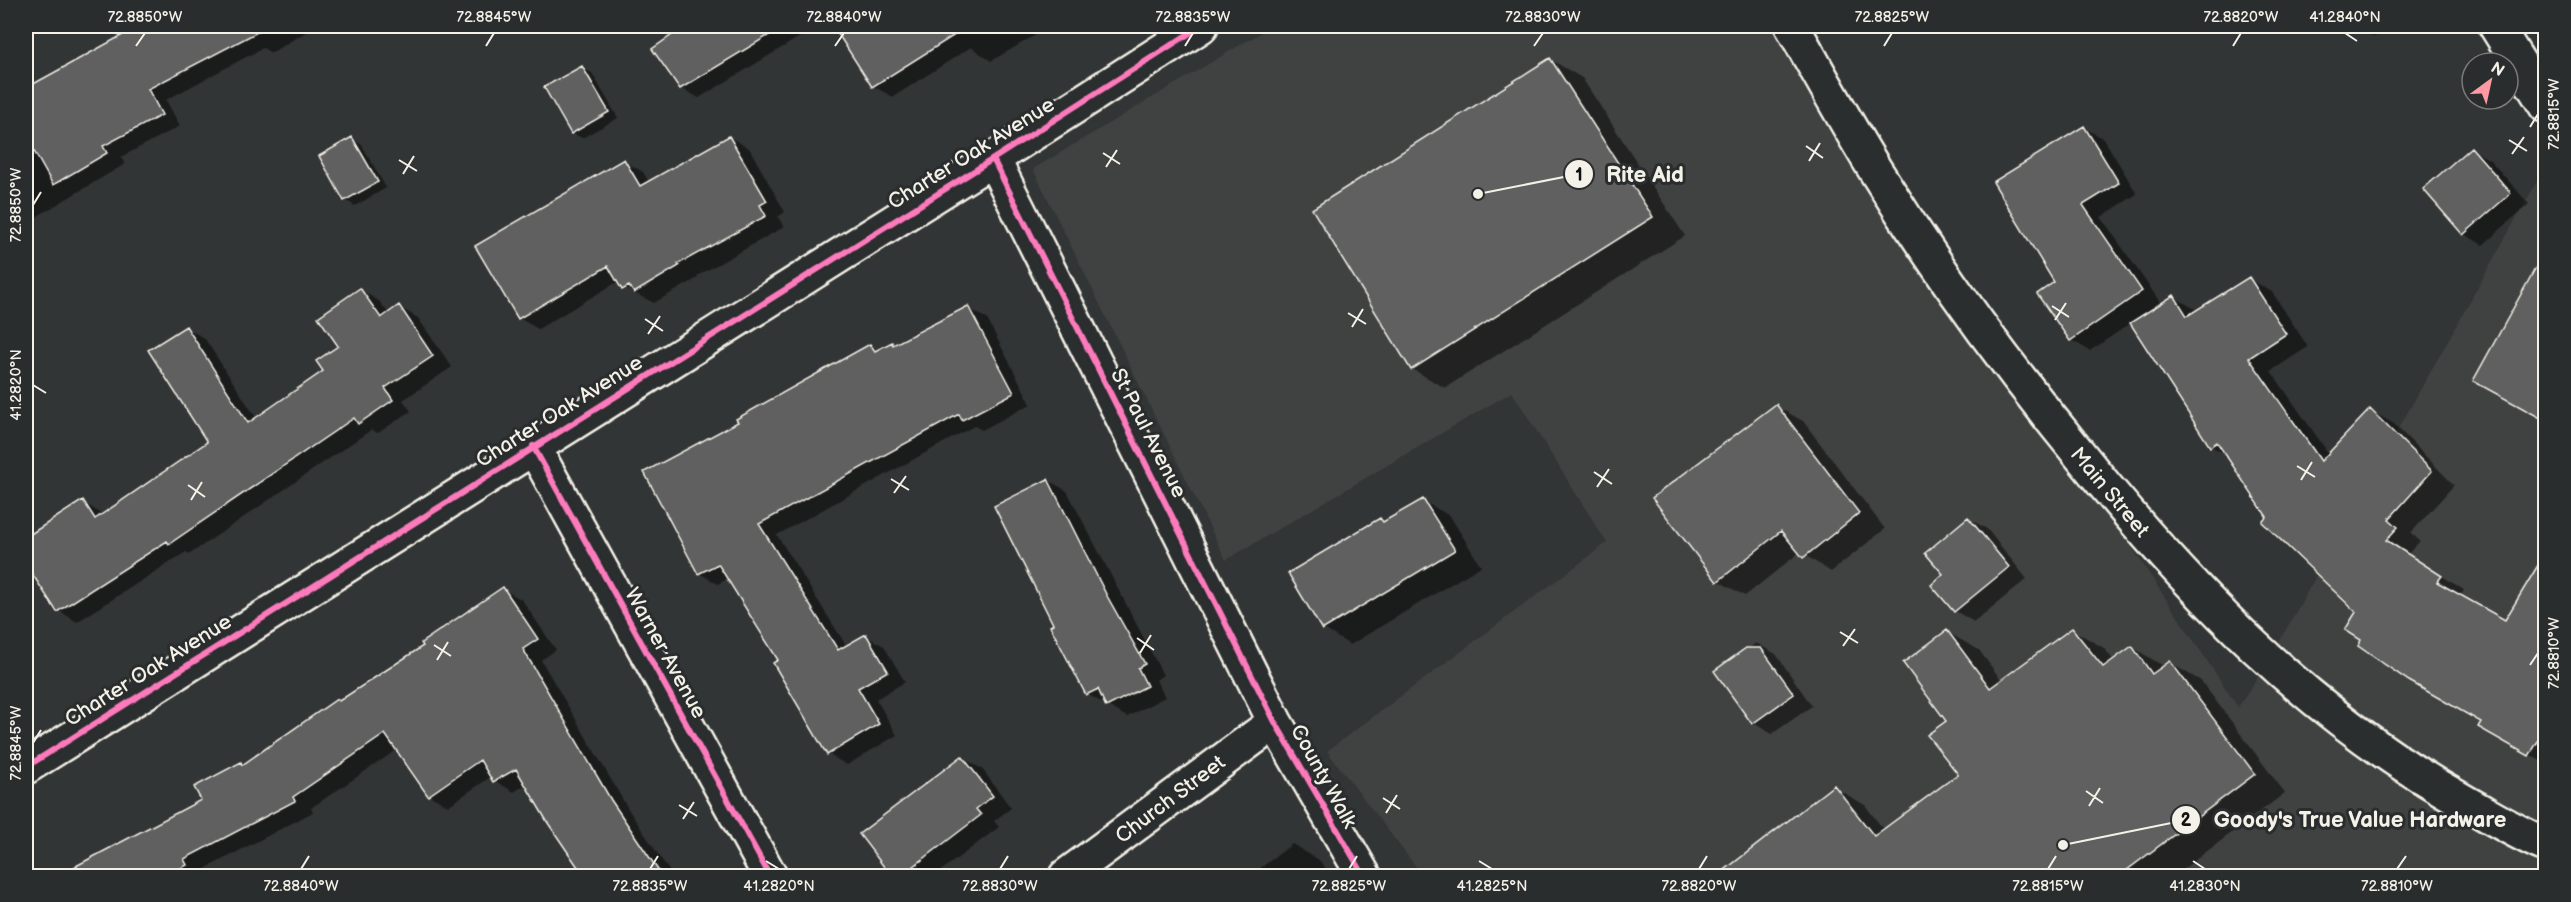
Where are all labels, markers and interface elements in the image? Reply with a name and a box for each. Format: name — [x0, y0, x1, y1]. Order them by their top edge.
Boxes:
text: 72.8850°W — [108, 8, 183, 27]
text: 72.8845°W — [457, 8, 532, 27]
text: 72.8840°W — [806, 8, 882, 27]
text: 72.8835°W — [1156, 8, 1231, 27]
text: 72.8830°W — [1505, 8, 1581, 27]
text: 72.8825°W — [1855, 8, 1930, 27]
text: 72.8820°W — [2204, 8, 2279, 27]
text: 41.2840°N — [2309, 8, 2381, 27]
north arrow — [2460, 51, 2520, 111]
text: N — [2487, 58, 2508, 81]
text: 72.8815°W — [2545, 78, 2564, 150]
street label: Charter Oak Avenue — [883, 92, 1059, 215]
callout: Rite Aid — [1564, 154, 1695, 194]
text: Rite Aid — [1606, 162, 1684, 189]
text: 1 — [1575, 165, 1583, 186]
text: 72.8850°W — [7, 167, 26, 242]
text: 41.2820°N — [7, 349, 26, 421]
street label: Charter Oak Avenue — [471, 350, 647, 473]
street label: St Paul Avenue — [1105, 364, 1192, 502]
street label: Main Street — [2065, 442, 2155, 543]
street label: Warner Avenue — [619, 584, 712, 723]
street label: Charter Oak Avenue — [60, 609, 236, 732]
text: 72.8810°W — [2545, 617, 2564, 689]
text: 72.8845°W — [7, 705, 26, 780]
street label: County Walk — [1285, 720, 1363, 833]
street label: Church Street — [1110, 750, 1231, 849]
callout: Goody's True Value Hardware — [2171, 800, 2519, 840]
text: Goody's True Value Hardware — [2214, 807, 2506, 834]
text: 2 — [2181, 810, 2192, 831]
text: 72.8840°W — [263, 877, 339, 896]
text: 72.8835°W — [613, 877, 688, 896]
text: 41.2820°N — [743, 877, 815, 896]
text: 72.8830°W — [962, 877, 1038, 896]
text: 72.8825°W — [1312, 877, 1387, 896]
text: 41.2825°N — [1457, 877, 1527, 896]
text: 72.8820°W — [1662, 877, 1737, 896]
text: 72.8815°W — [2012, 877, 2084, 896]
text: 41.2830°N — [2169, 877, 2241, 896]
text: 72.8810°W — [2361, 877, 2433, 896]

